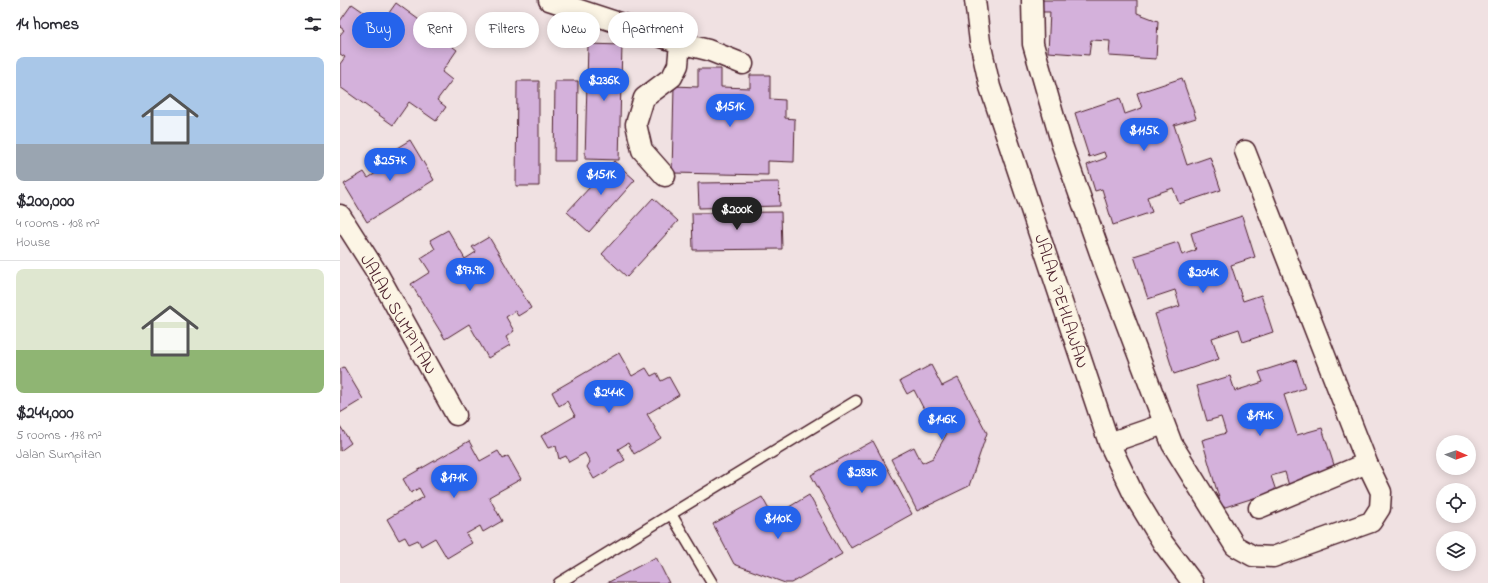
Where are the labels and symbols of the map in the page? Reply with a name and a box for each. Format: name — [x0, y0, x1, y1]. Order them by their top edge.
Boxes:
pin: $236K — [576, 68, 632, 102]
pin: $151K — [702, 94, 758, 128]
pin: $115K — [1116, 118, 1172, 152]
pin: $257K — [362, 148, 418, 182]
pin: $151K — [573, 162, 629, 196]
pin: $200K — [709, 197, 765, 231]
street label: JALAN PEHLAWAN — [1026, 231, 1094, 372]
street label: JALAN SUMPITAN — [352, 250, 442, 380]
pin: $97.9K — [437, 258, 503, 292]
pin: $204K — [1175, 260, 1231, 294]
pin: $244K — [581, 380, 637, 414]
pin: $194K — [1232, 403, 1288, 437]
pin: $146K — [914, 407, 970, 441]
north arrow — [1436, 435, 1476, 475]
pin: $283K — [834, 460, 890, 494]
pin: $171K — [426, 465, 482, 499]
pin: $110K — [750, 506, 806, 540]

